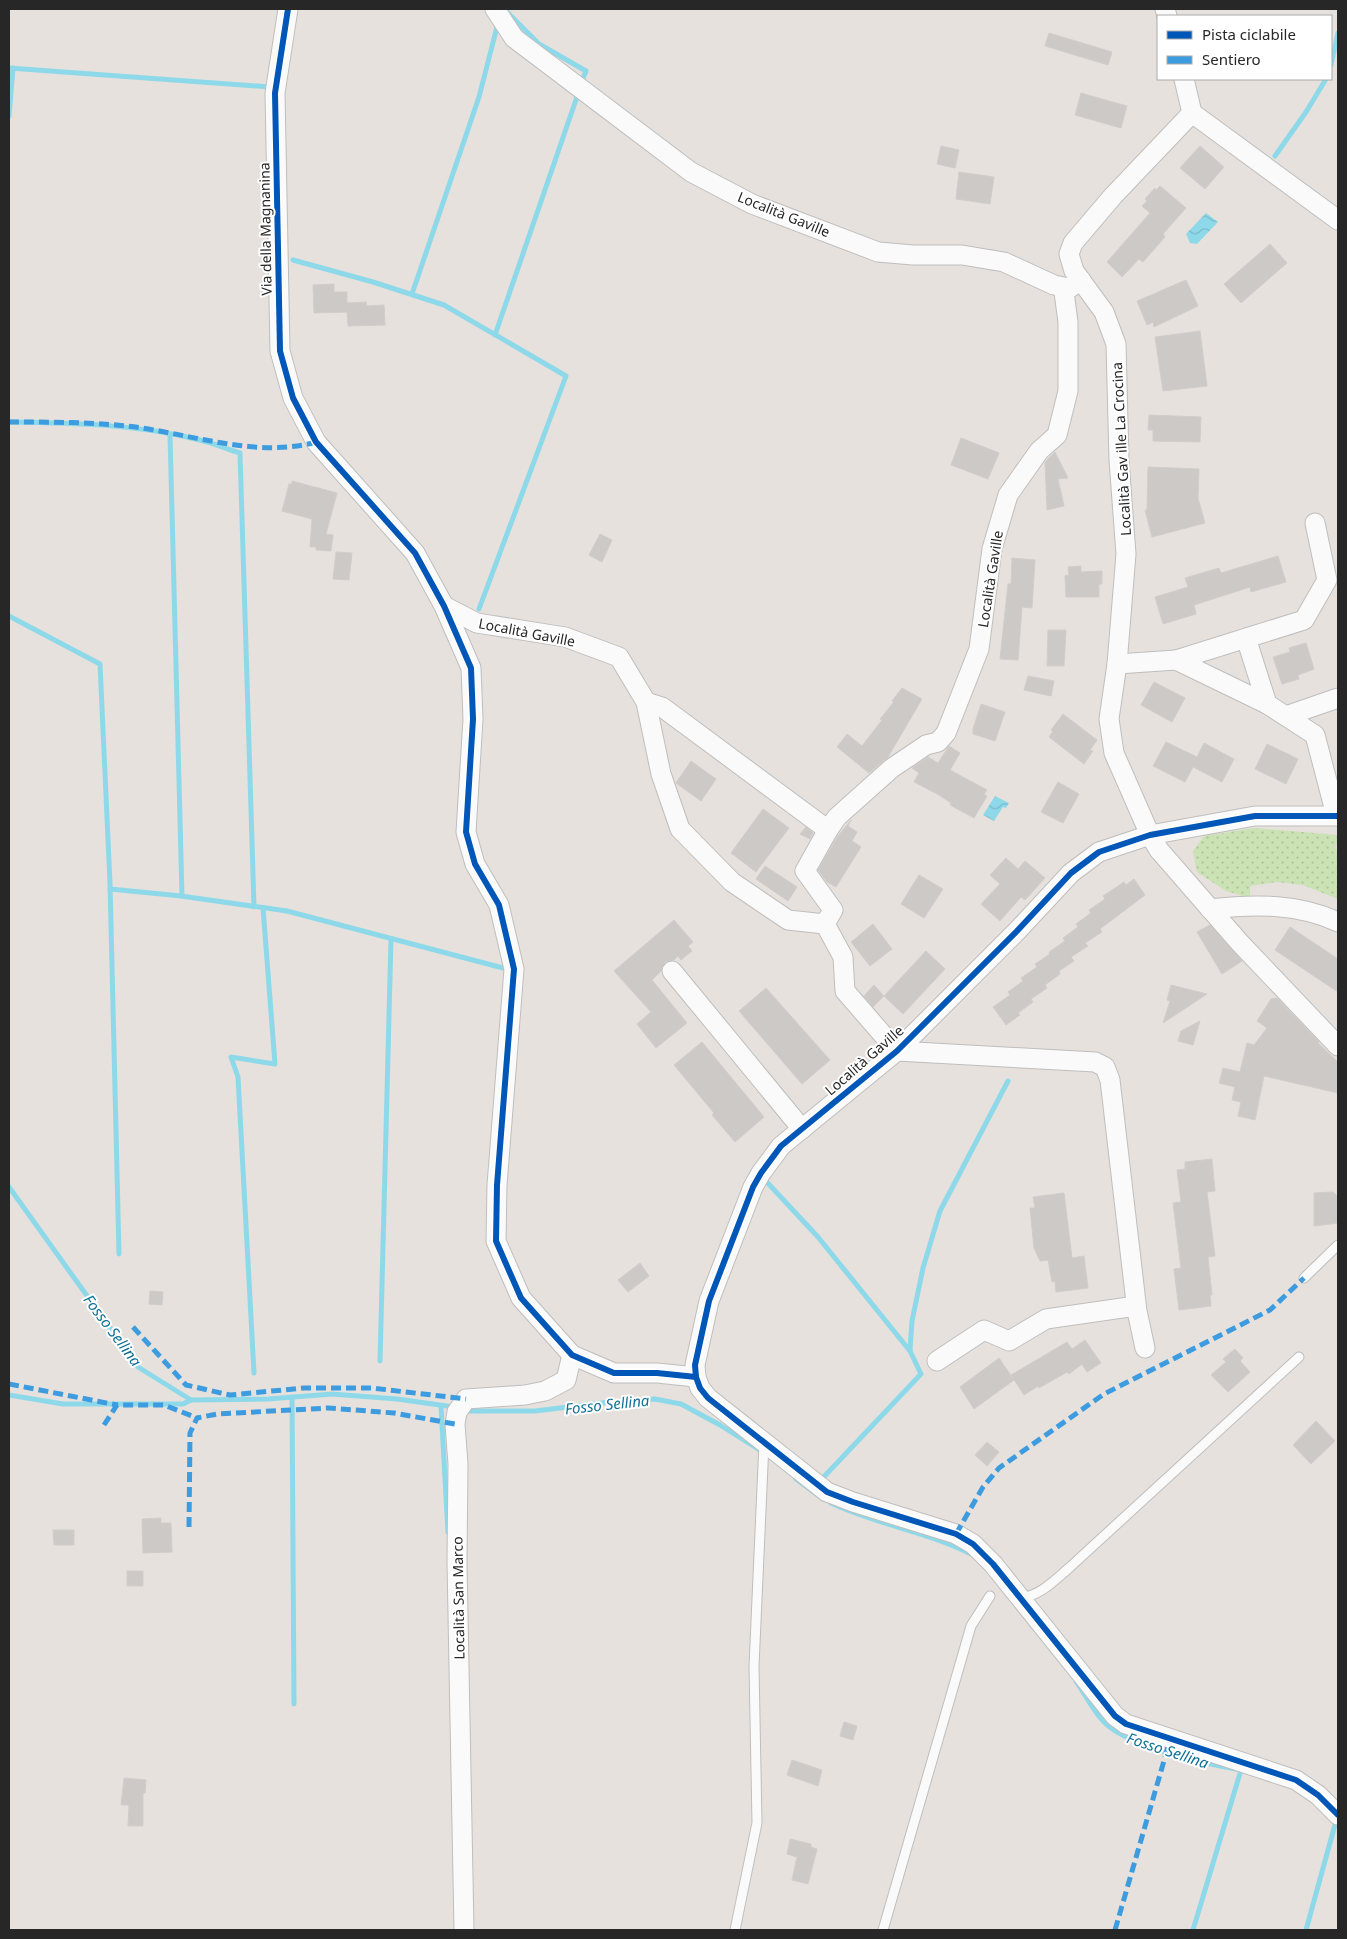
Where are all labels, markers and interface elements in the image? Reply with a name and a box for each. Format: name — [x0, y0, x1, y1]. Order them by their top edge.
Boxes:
legend — [1157, 15, 1332, 80]
text: Pista ciclabile — [1202, 24, 1296, 44]
text: Sentiero — [1202, 49, 1261, 69]
street label: Via della Magnanina — [254, 162, 276, 296]
street label: Località Gaville — [735, 187, 833, 241]
street label: Località Gav ille La Crocina — [1107, 362, 1135, 536]
street label: Località Gaville — [973, 529, 1007, 629]
street label: Località Gaville — [477, 613, 577, 651]
street label: Località Gaville — [821, 1021, 907, 1099]
water label: Fosso Sellina — [80, 1290, 147, 1370]
water label: Fosso Sellina — [564, 1390, 651, 1418]
street label: Località San Marco — [447, 1536, 469, 1660]
water label: Fosso Sellina — [1125, 1727, 1212, 1773]

